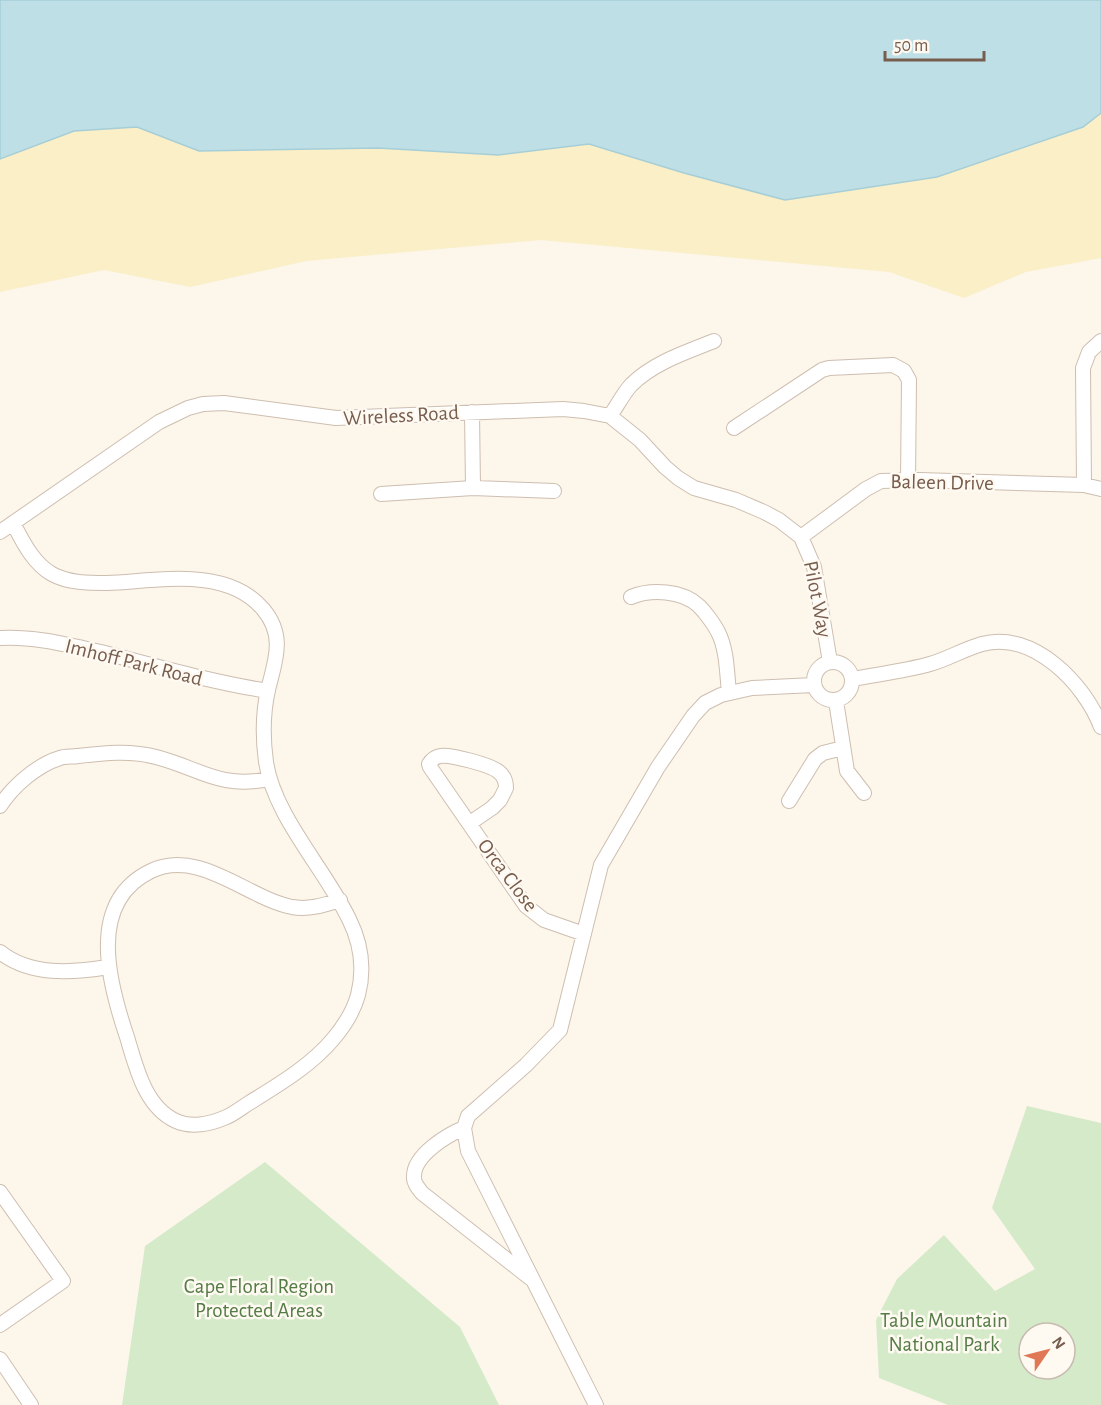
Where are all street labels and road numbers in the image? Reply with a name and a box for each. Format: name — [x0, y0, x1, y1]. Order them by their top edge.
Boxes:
street label: Wireless Road — [343, 402, 460, 429]
street label: Baleen Drive — [890, 471, 994, 494]
street label: Pilot Way — [800, 559, 835, 639]
street label: Imhoff Park Road — [63, 635, 205, 690]
street label: Orca Close — [474, 835, 542, 916]

